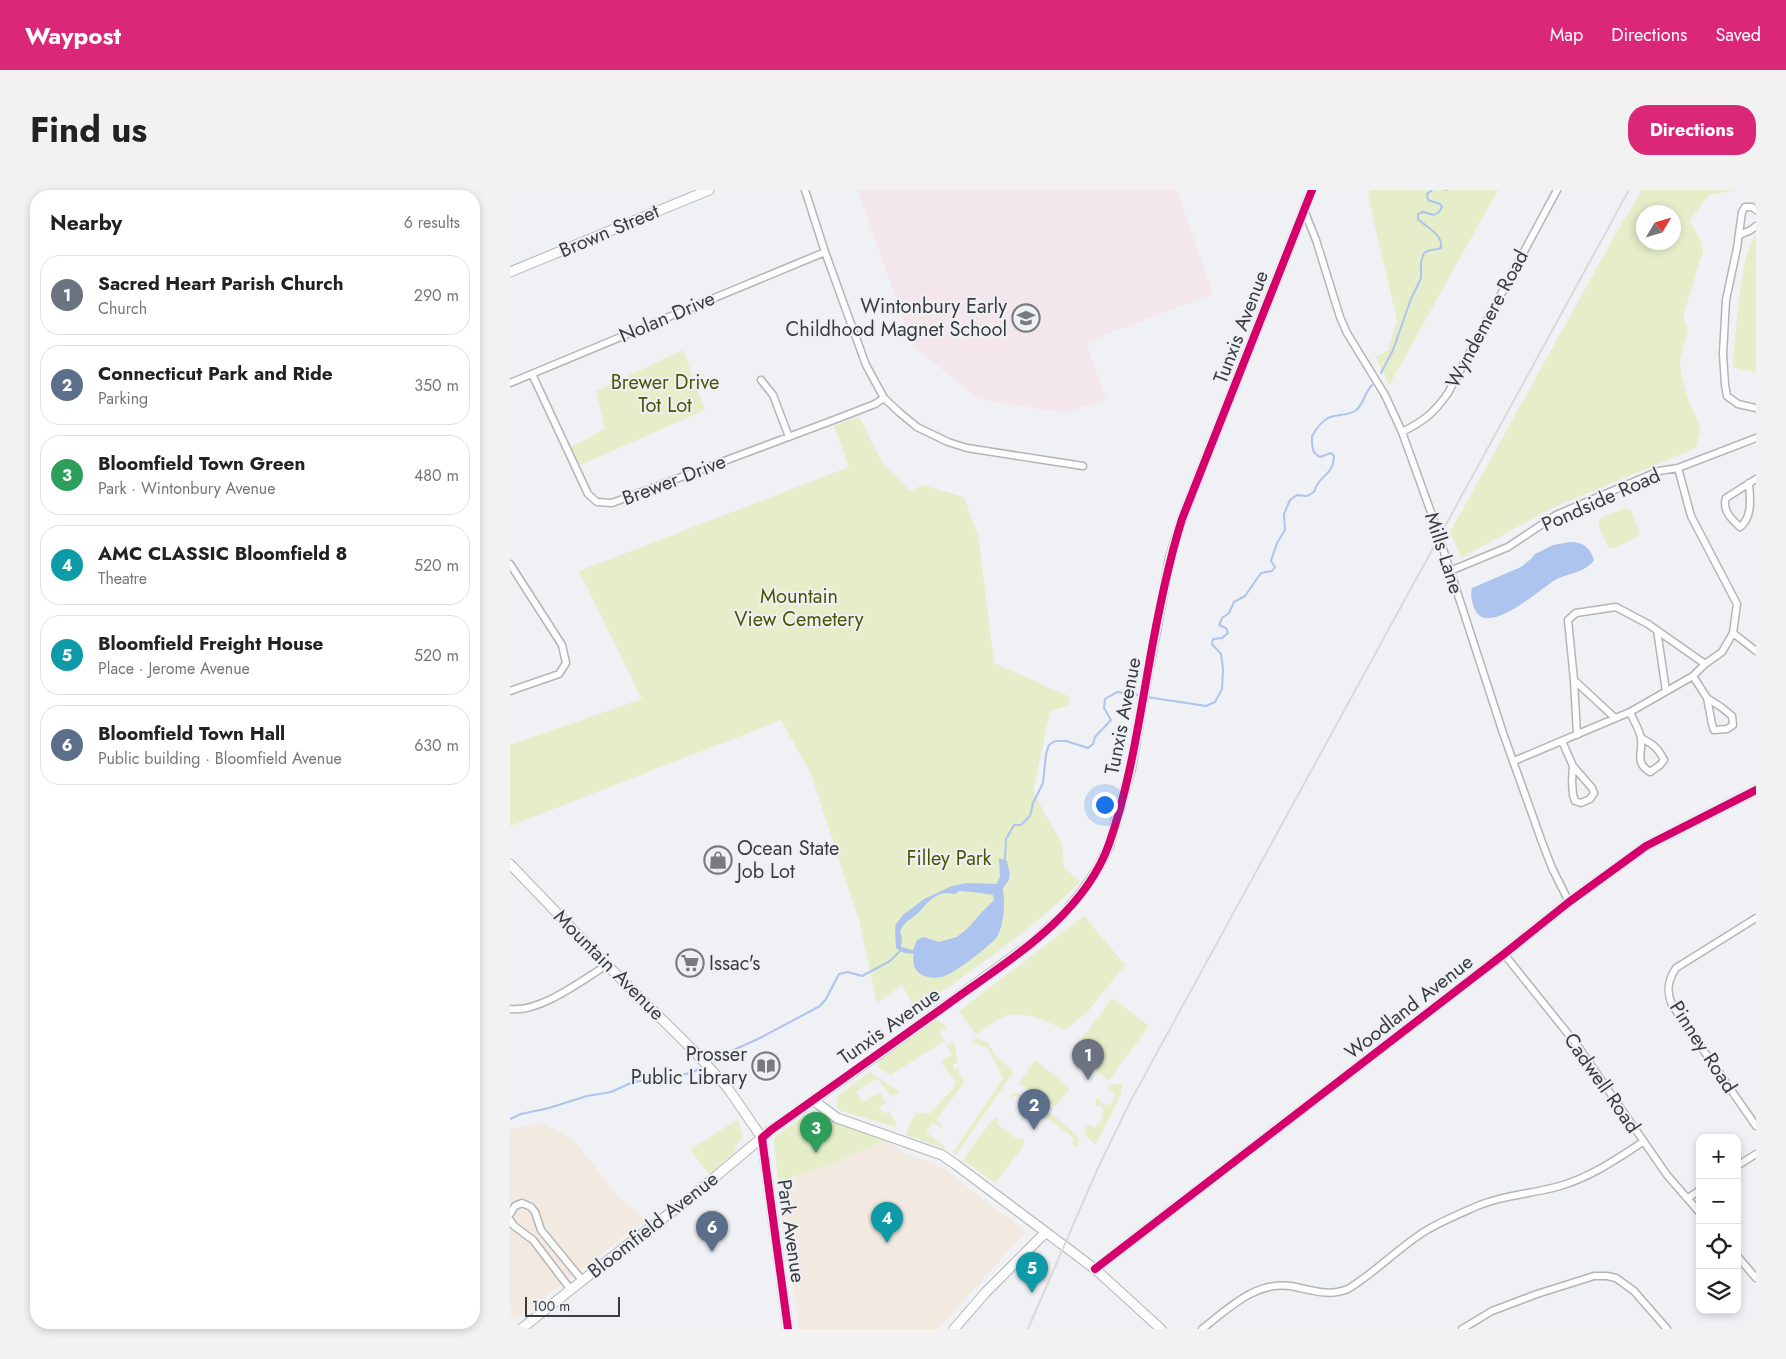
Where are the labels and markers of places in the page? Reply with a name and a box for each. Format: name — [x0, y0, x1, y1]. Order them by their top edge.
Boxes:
place label: Wintonbury Early Childhood Magnet School — [786, 292, 1007, 344]
school or university icon: Wintonbury Early Childhood Magnet School — [1011, 303, 1041, 333]
place label: Ocean State Job Lot — [734, 834, 839, 886]
shop icon: Ocean State Job Lot — [703, 845, 733, 875]
supermarket icon: Issac's — [675, 948, 705, 978]
place label: Issac's — [709, 949, 760, 978]
pin: 1 — [1072, 1039, 1104, 1080]
place label: Prosser Public Library — [631, 1040, 747, 1092]
library icon: Prosser Public Library — [751, 1051, 781, 1081]
pin: 2 — [1018, 1089, 1050, 1130]
pin: 3 — [800, 1112, 832, 1153]
pin: 4 — [871, 1202, 903, 1243]
pin: 6 — [696, 1211, 728, 1252]
pin: 5 — [1016, 1252, 1048, 1293]

